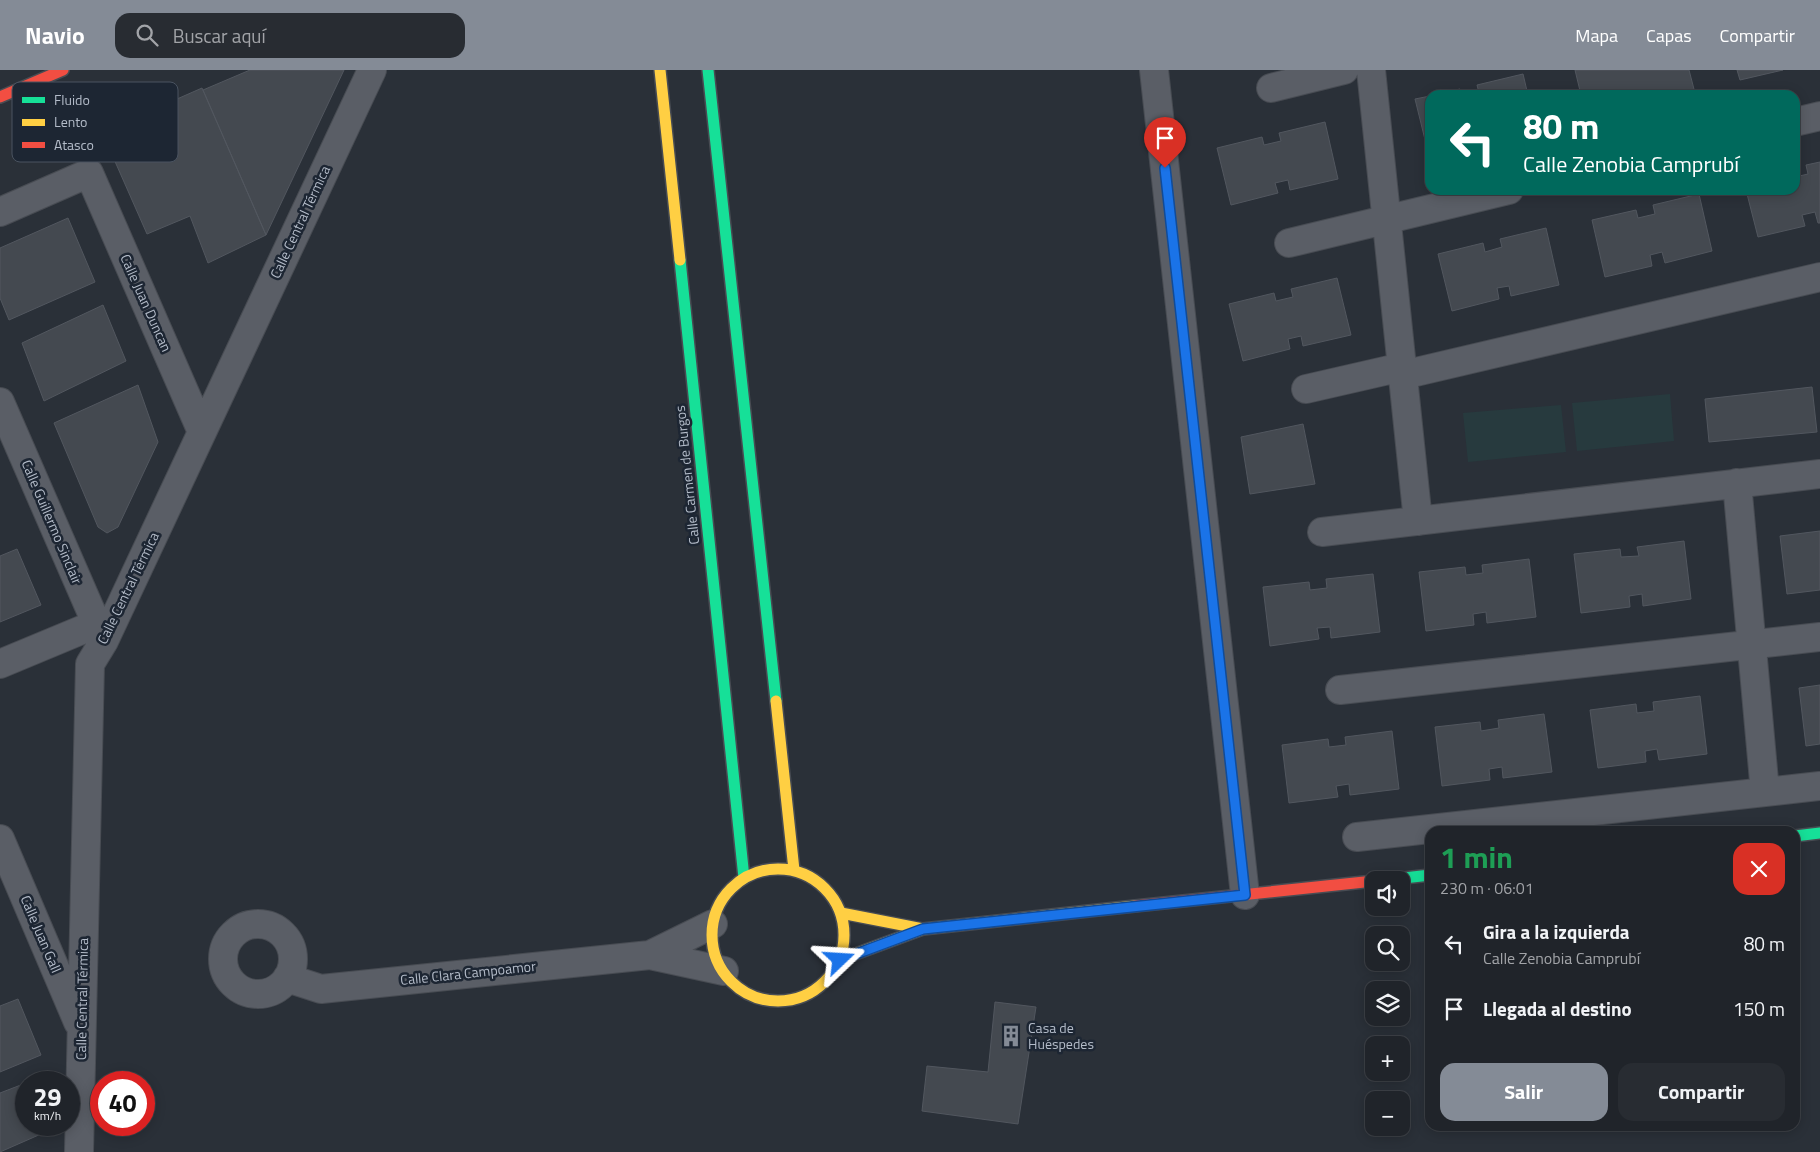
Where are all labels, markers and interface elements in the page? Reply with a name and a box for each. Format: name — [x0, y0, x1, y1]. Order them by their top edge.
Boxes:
search box — [115, 13, 465, 58]
text: Navio — [25, 17, 85, 53]
icon: search — [133, 21, 161, 49]
text: Buscar aquí — [173, 21, 266, 50]
text: Mapa — [1575, 22, 1618, 49]
text: Capas — [1646, 22, 1692, 49]
text: Compartir — [1720, 22, 1795, 49]
legend — [12, 82, 178, 162]
text: Fluido — [54, 89, 90, 110]
text: 80 m — [1523, 99, 1599, 153]
icon: left — [1440, 110, 1505, 175]
text: Lento — [54, 111, 88, 132]
pin — [1144, 117, 1186, 168]
icon: arrive — [1151, 124, 1179, 152]
text: Atasco — [54, 134, 94, 155]
text: Calle Zenobia Camprubí — [1523, 147, 1739, 181]
street label: Calle Central Térmica — [264, 162, 335, 282]
street label: Calle Juan Duncan — [116, 251, 177, 355]
street label: Calle Carmen de Burgos — [669, 405, 704, 546]
street label: Calle Guillermo Sinclair — [17, 456, 88, 587]
street label: Calle Central Térmica — [91, 528, 164, 647]
text: 1 min — [1440, 834, 1513, 880]
button: close — [1733, 843, 1785, 895]
map controls — [1365, 871, 1410, 1136]
button: sound — [1365, 871, 1410, 916]
text: 230 m · 06:01 — [1440, 876, 1534, 900]
street label: Calle Juan Gall — [16, 892, 67, 976]
text: Gira a la izquierda — [1483, 917, 1630, 946]
button: search — [1365, 926, 1410, 971]
text: 80 m — [1744, 929, 1785, 958]
icon: left — [1440, 930, 1468, 958]
position arrow — [813, 933, 865, 985]
street label: Calle Central Térmica — [70, 938, 93, 1060]
text: Calle Zenobia Camprubí — [1483, 946, 1640, 970]
street label: Calle Clara Campoamor — [399, 955, 537, 990]
button: layers — [1365, 981, 1410, 1026]
text: Llegada al destino — [1483, 994, 1632, 1023]
text: 150 m — [1733, 994, 1785, 1023]
icon: arrive — [1440, 995, 1468, 1023]
place label: Casa de Huéspedes — [1028, 1017, 1094, 1054]
building icon: Casa de Huéspedes — [998, 1023, 1024, 1049]
button: + — [1365, 1036, 1410, 1081]
button: Salir — [1440, 1063, 1608, 1121]
button: Compartir — [1618, 1063, 1785, 1121]
speed limit sign: 40 — [90, 1071, 155, 1136]
text: 29 — [33, 1078, 62, 1116]
button: − — [1365, 1091, 1410, 1136]
text: km/h — [34, 1106, 61, 1125]

